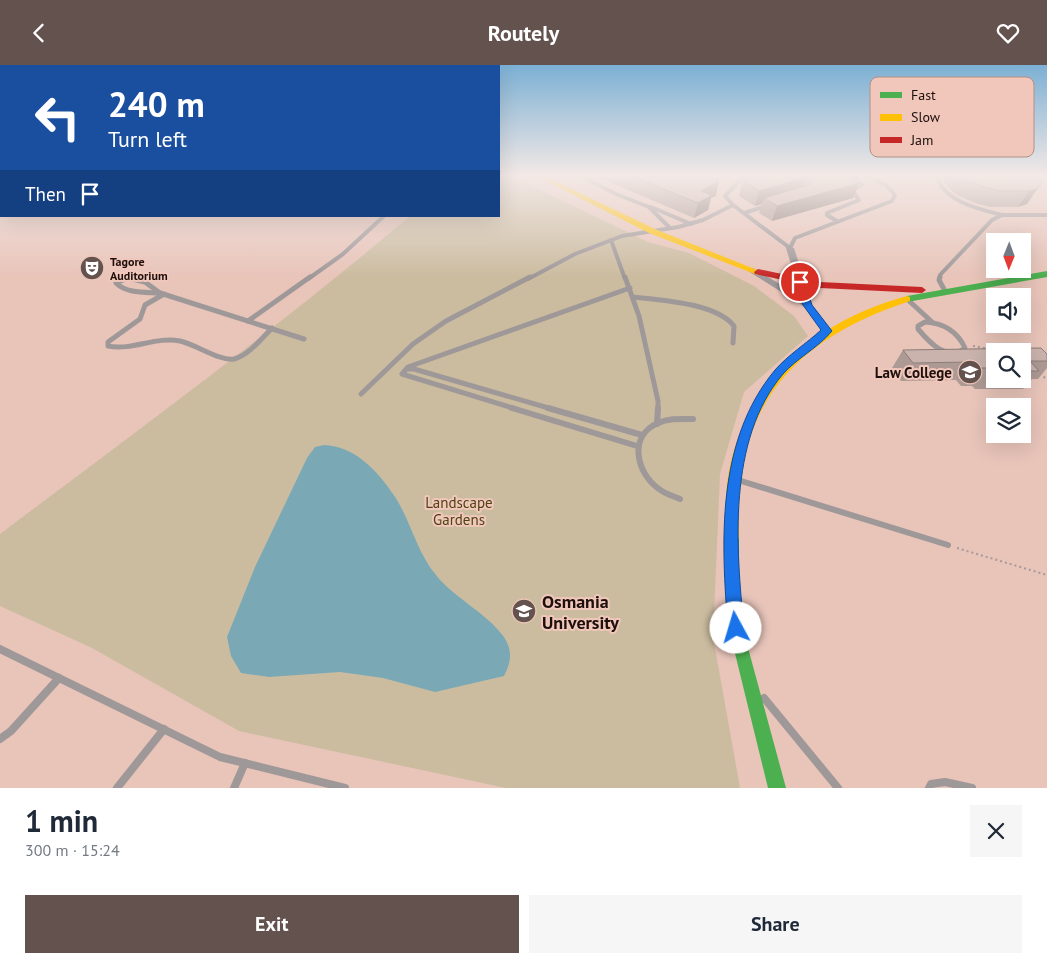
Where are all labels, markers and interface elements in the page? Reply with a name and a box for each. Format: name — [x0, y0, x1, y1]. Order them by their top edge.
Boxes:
icon: back — [25, 19, 53, 47]
text: Routely — [488, 19, 559, 47]
icon: heart — [994, 19, 1022, 47]
legend — [870, 77, 1034, 157]
text: 240 m — [108, 81, 205, 127]
icon: left — [25, 85, 90, 150]
text: Fast — [911, 86, 936, 104]
text: Slow — [911, 108, 941, 126]
text: Turn left — [108, 125, 187, 153]
text: Jam — [910, 131, 933, 149]
icon: arrive — [76, 180, 104, 208]
text: Then — [25, 182, 66, 206]
north arrow — [986, 233, 1031, 277]
map controls — [986, 233, 1031, 443]
place label: Tagore Auditorium — [110, 254, 168, 283]
theatre icon: Tagore Auditorium — [79, 255, 105, 281]
pin — [779, 261, 821, 303]
icon: arrive — [786, 268, 814, 296]
button: sound — [986, 288, 1031, 333]
button: search — [986, 343, 1031, 388]
school or university icon: Law College — [957, 359, 983, 385]
place label: Law College — [875, 363, 952, 382]
button: layers — [986, 398, 1031, 443]
park label: Landscape Gardens — [425, 493, 493, 529]
place label: Osmania University — [542, 590, 619, 634]
school or university icon: Osmania University — [511, 598, 537, 624]
position arrow — [709, 601, 761, 653]
text: 1 min — [25, 801, 98, 840]
button: close — [970, 805, 1022, 857]
text: 300 m · 15:24 — [25, 840, 120, 860]
button: Exit — [25, 895, 519, 953]
button: Share — [529, 895, 1022, 953]

